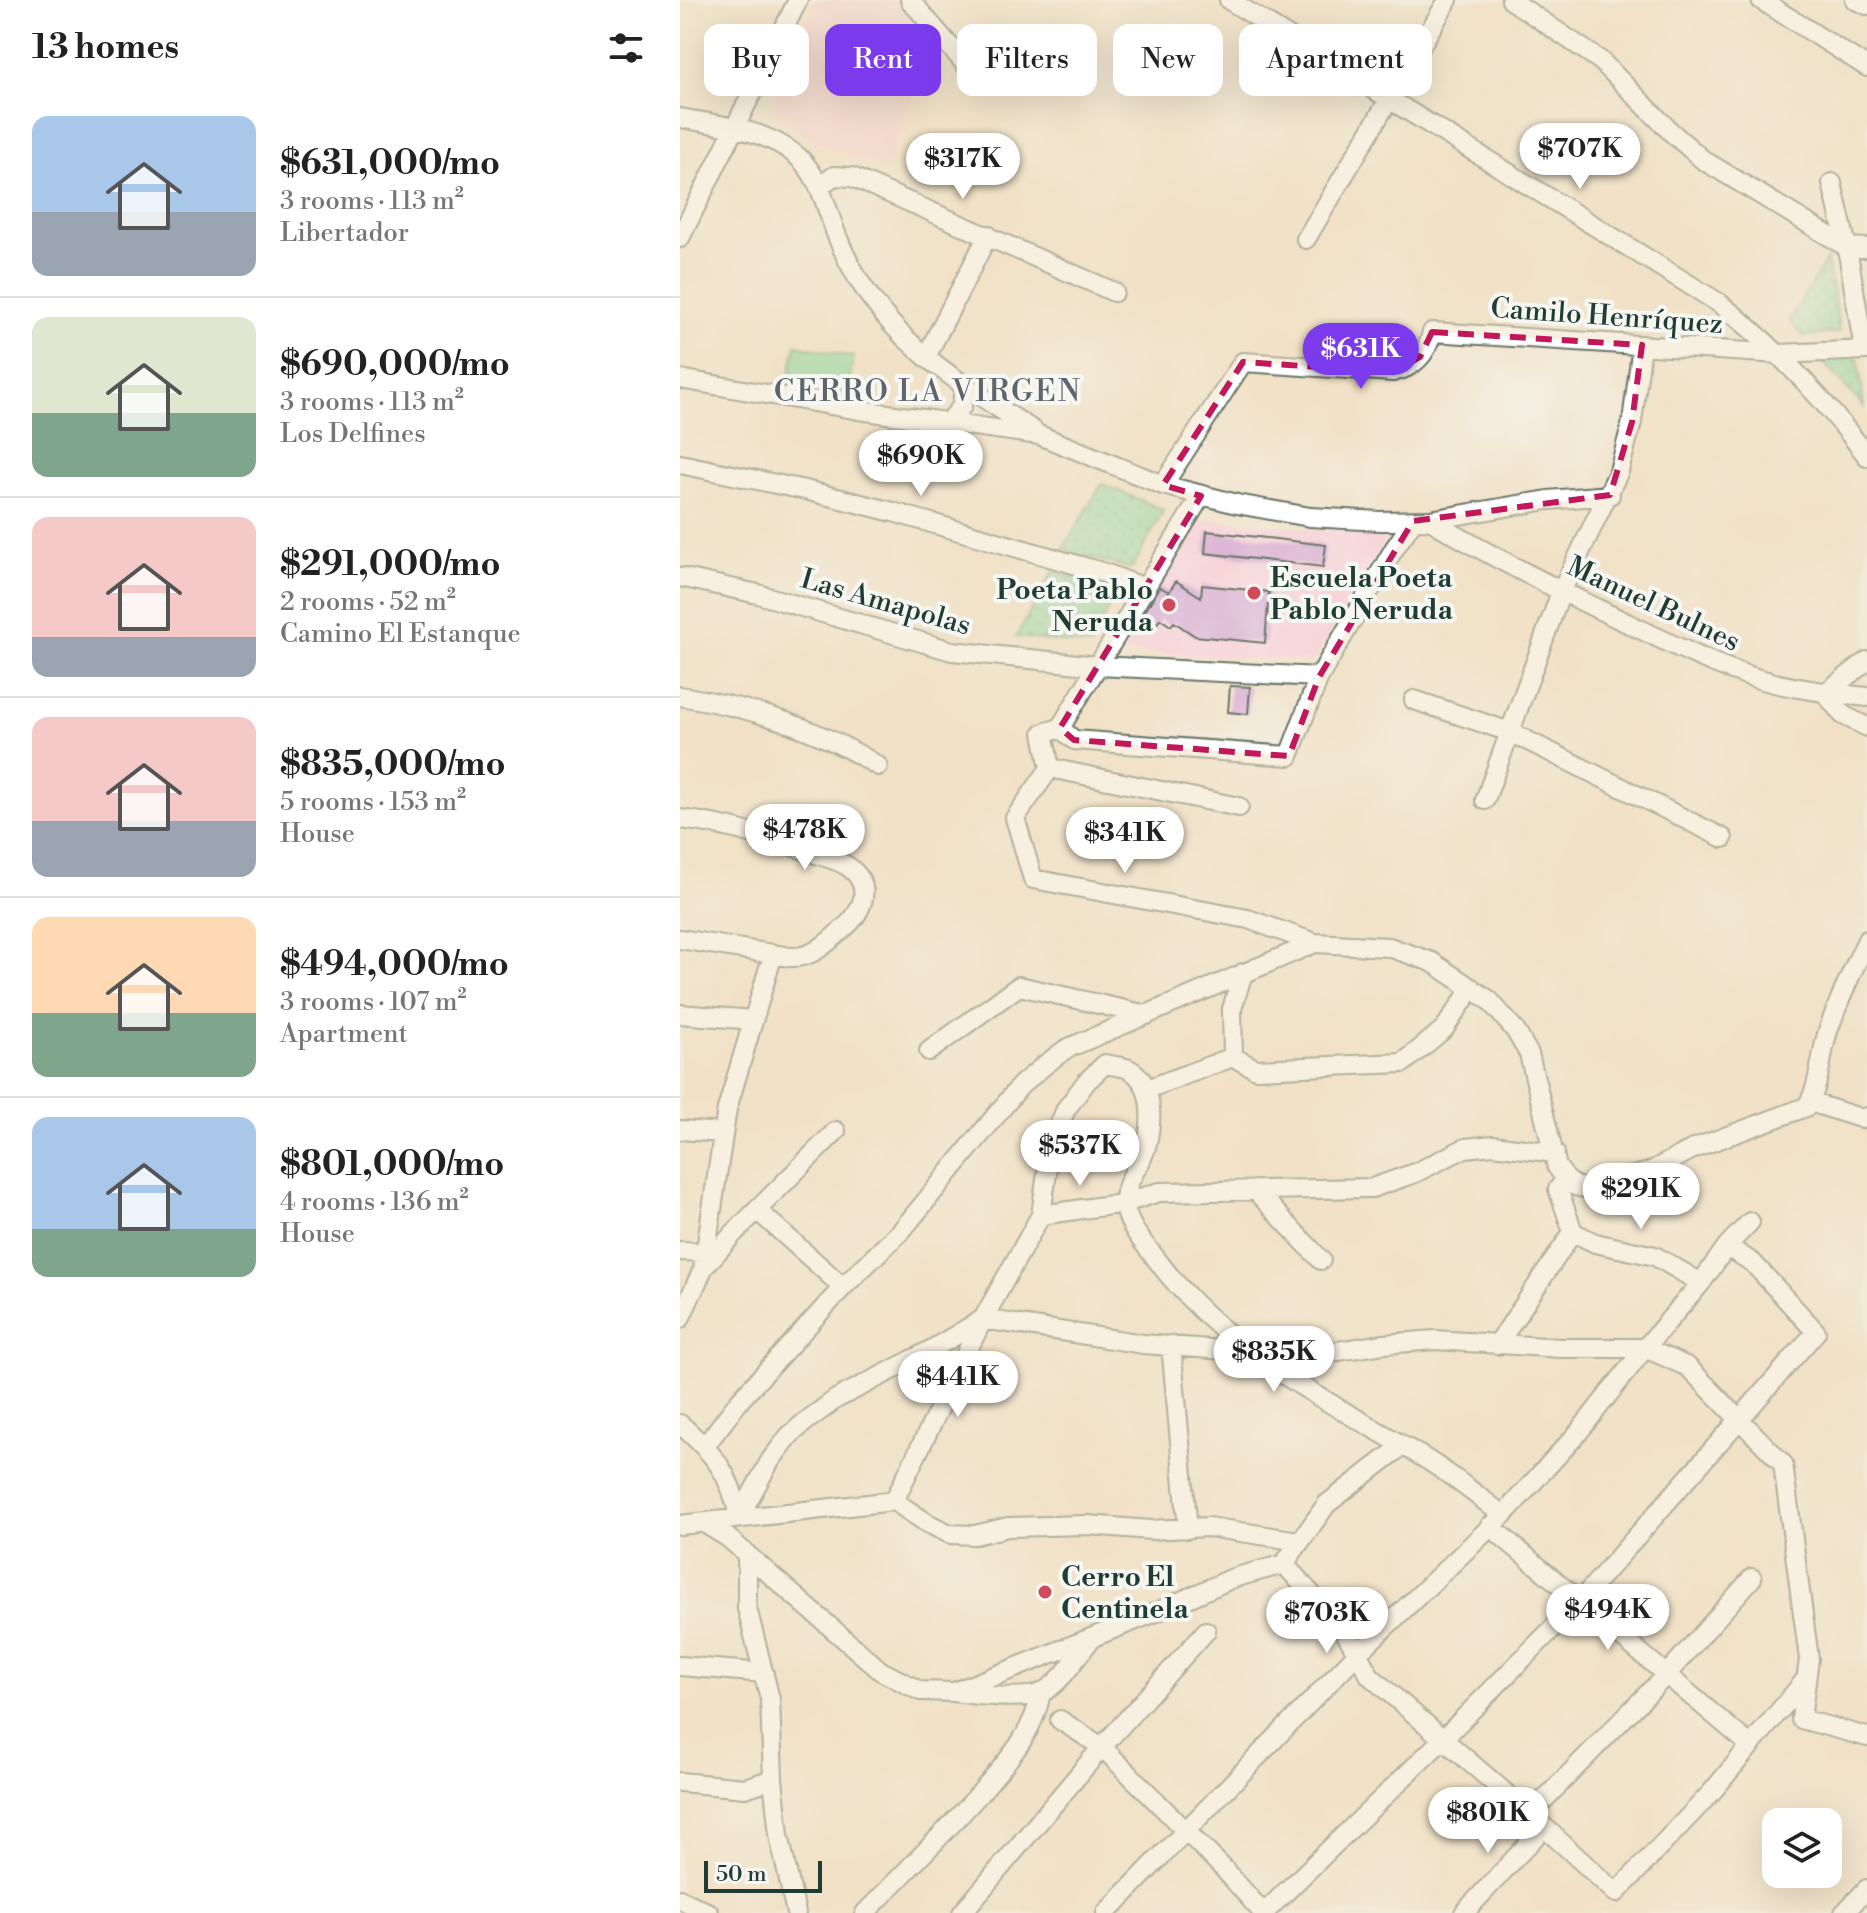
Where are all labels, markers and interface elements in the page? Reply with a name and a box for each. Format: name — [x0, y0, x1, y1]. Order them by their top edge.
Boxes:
chip: Buy — [704, 24, 809, 96]
chip: Rent — [825, 24, 941, 96]
chip: Filters — [957, 24, 1097, 96]
chip: New — [1113, 24, 1223, 96]
chip: Apartment — [1239, 24, 1432, 96]
icon: filters — [604, 26, 648, 70]
text: 13 homes — [32, 27, 179, 69]
pin: $707K — [1524, 123, 1636, 191]
pin: $317K — [907, 133, 1019, 201]
text: $707K — [1537, 133, 1623, 165]
text: $631,000/mo — [280, 143, 500, 185]
text: $317K — [924, 143, 1002, 175]
icon: home — [96, 148, 192, 244]
text: 3 rooms · 113 m² — [280, 185, 464, 217]
text: Libertador — [280, 217, 409, 249]
street label: Camilo Henríquez — [1489, 291, 1724, 342]
pin: $631K — [1305, 323, 1417, 391]
text: $631K — [1321, 333, 1401, 365]
text: $690,000/mo — [280, 344, 510, 386]
icon: home — [96, 349, 192, 445]
district label: CERRO LA VIRGEN — [774, 373, 1082, 411]
text: 3 rooms · 113 m² — [280, 386, 464, 418]
text: Los Delfines — [280, 418, 426, 450]
pin: $690K — [865, 430, 977, 498]
text: $690K — [877, 440, 965, 472]
text: $291,000/mo — [280, 544, 500, 586]
icon: home — [96, 549, 192, 645]
street label: Manuel Bulnes — [1561, 549, 1745, 660]
street label: Las Amapolas — [797, 561, 975, 643]
place label: Escuela Poeta Pablo Neruda — [1270, 561, 1454, 628]
place label: Poeta Pablo Neruda — [996, 573, 1154, 640]
marker: Escuela Poeta Pablo Neruda — [1245, 584, 1263, 602]
text: 2 rooms · 52 m² — [280, 586, 456, 618]
marker: Poeta Pablo Neruda — [1160, 596, 1178, 614]
text: Camino El Estanque — [280, 618, 521, 650]
text: $835,000/mo — [280, 744, 505, 786]
icon: home — [96, 749, 192, 845]
text: 5 rooms · 153 m² — [280, 786, 466, 818]
pin: $478K — [749, 804, 861, 872]
pin: $341K — [1069, 807, 1181, 875]
text: $478K — [763, 814, 847, 846]
text: $341K — [1084, 817, 1166, 849]
text: House — [280, 818, 355, 850]
text: $494,000/mo — [280, 944, 509, 986]
icon: home — [96, 949, 192, 1045]
text: 3 rooms · 107 m² — [280, 986, 467, 1018]
text: Apartment — [280, 1018, 408, 1050]
pin: $537K — [1024, 1120, 1136, 1188]
text: $537K — [1038, 1130, 1122, 1162]
text: $801,000/mo — [280, 1144, 504, 1186]
icon: home — [96, 1149, 192, 1245]
pin: $291K — [1585, 1163, 1697, 1231]
text: $291K — [1601, 1173, 1681, 1205]
text: 4 rooms · 136 m² — [280, 1186, 469, 1218]
text: House — [280, 1218, 355, 1250]
pin: $835K — [1218, 1326, 1330, 1394]
text: $835K — [1232, 1336, 1316, 1368]
pin: $441K — [902, 1351, 1014, 1419]
text: $441K — [916, 1361, 1000, 1393]
place label: Cerro El Centinela — [1061, 1560, 1189, 1627]
marker: Cerro El Centinela — [1036, 1583, 1054, 1601]
pin: $494K — [1552, 1584, 1664, 1652]
pin: $703K — [1271, 1587, 1383, 1655]
text: $494K — [1564, 1594, 1652, 1626]
text: $703K — [1284, 1597, 1370, 1629]
pin: $801K — [1432, 1787, 1544, 1855]
text: $801K — [1446, 1797, 1530, 1829]
map controls — [1762, 1808, 1842, 1888]
button: layers — [1762, 1808, 1842, 1888]
scale bar — [704, 1857, 822, 1893]
text: 50 m — [716, 1861, 767, 1888]

